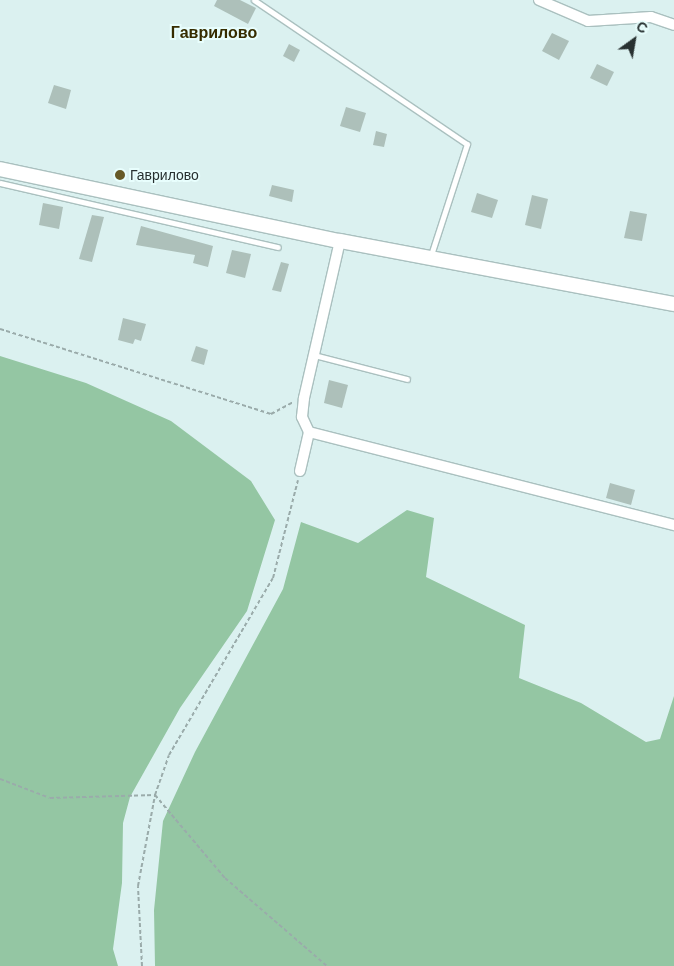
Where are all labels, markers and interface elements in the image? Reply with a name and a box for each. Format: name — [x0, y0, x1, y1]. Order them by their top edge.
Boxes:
north arrow — [609, 15, 659, 65]
text: С — [633, 18, 650, 37]
district label: Гаврилово — [171, 23, 257, 43]
place label: Гаврилово — [130, 167, 199, 183]
marker: Гаврилово — [114, 169, 126, 181]

